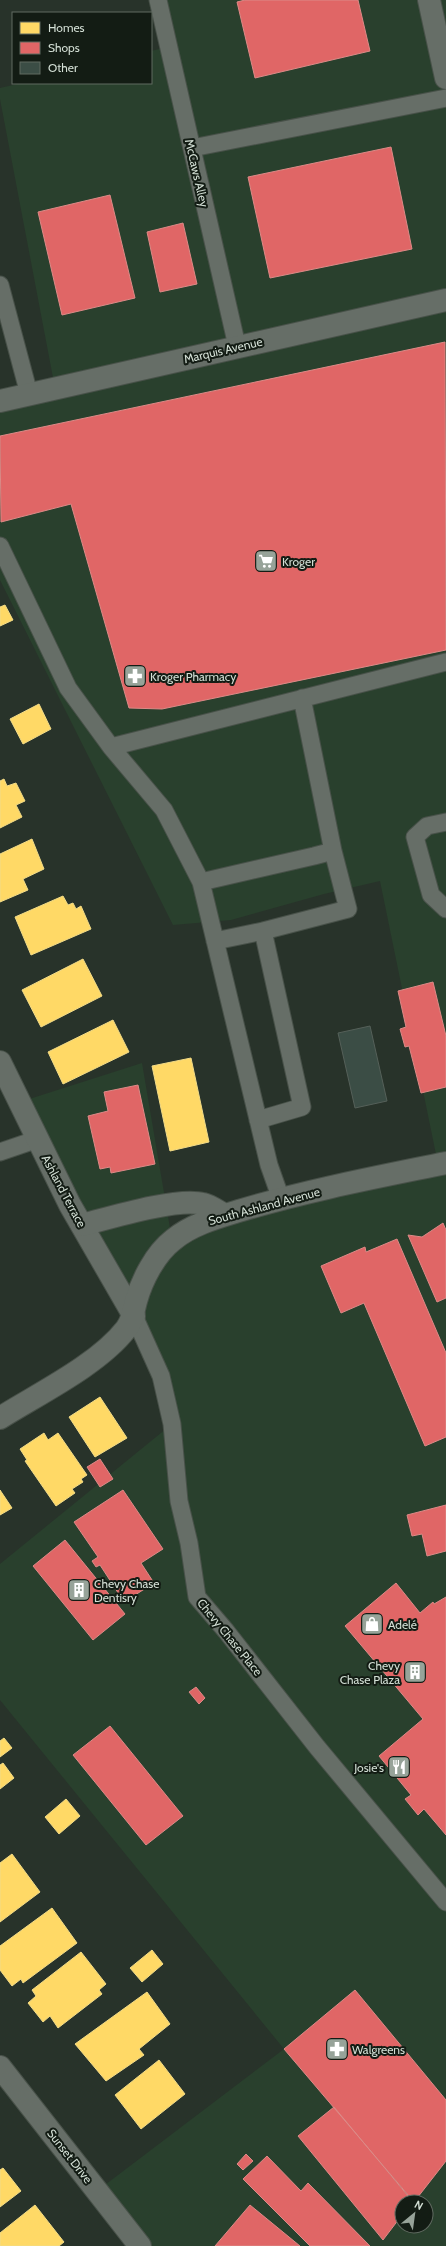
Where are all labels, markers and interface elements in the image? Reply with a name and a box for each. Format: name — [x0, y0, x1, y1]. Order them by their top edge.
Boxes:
legend — [12, 12, 152, 84]
text: Homes — [48, 20, 85, 35]
text: Shops — [48, 40, 80, 55]
text: Other — [48, 60, 78, 75]
street label: McCaws Alley — [182, 138, 212, 208]
street label: Marquis Avenue — [182, 334, 264, 366]
supermarket icon: Kroger — [253, 548, 279, 574]
place label: Kroger — [282, 554, 315, 569]
pharmacy icon: Kroger Pharmacy — [122, 663, 148, 689]
place label: Kroger Pharmacy — [150, 669, 236, 684]
street label: Ashland Terrace — [39, 1152, 89, 1230]
street label: South Ashland Avenue — [207, 1184, 321, 1228]
place label: Chevy Chase Dentisry — [94, 1576, 159, 1605]
building icon: Chevy Chase Dentisry — [66, 1577, 92, 1603]
street label: Chevy Chase Place — [194, 1595, 266, 1679]
shop icon: Adelé — [359, 1611, 385, 1637]
place label: Adelé — [388, 1617, 417, 1632]
place label: Chevy Chase Plaza — [340, 1658, 400, 1687]
building icon: Chevy Chase Plaza — [402, 1659, 428, 1685]
restaurant icon: Josie's — [386, 1754, 412, 1780]
place label: Josie's — [353, 1760, 384, 1775]
pharmacy icon: Walgreens — [324, 2036, 350, 2062]
place label: Walgreens — [352, 2042, 405, 2057]
street label: Sunset Drive — [44, 2126, 96, 2186]
north arrow — [394, 2194, 434, 2234]
text: N — [412, 2197, 426, 2213]

